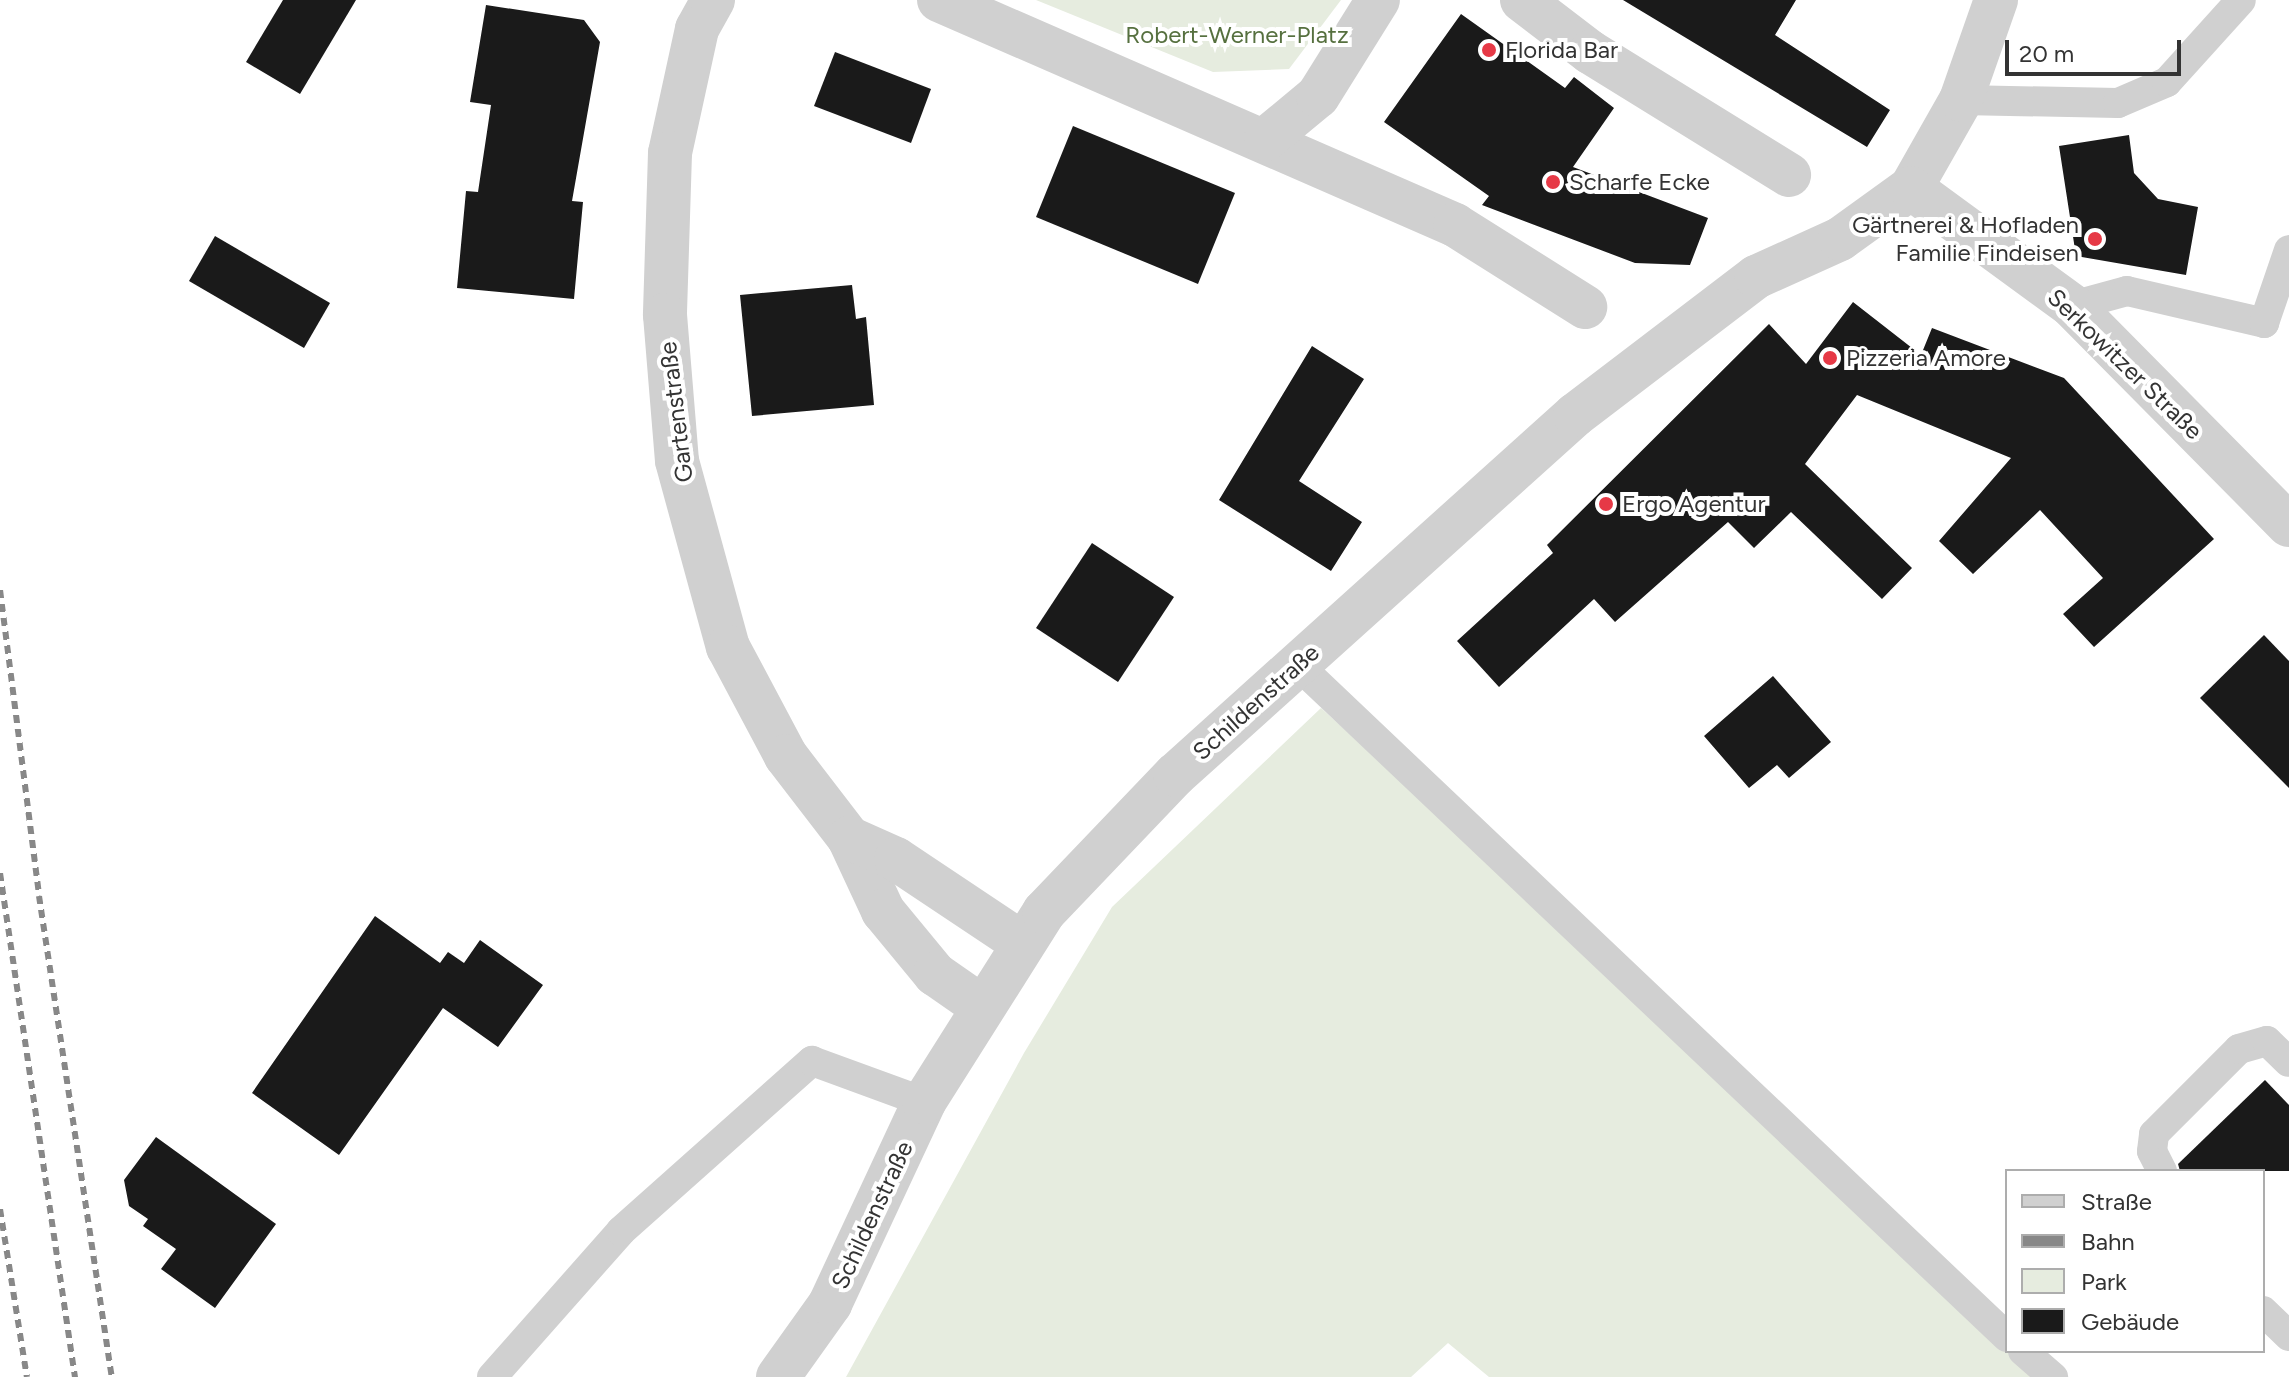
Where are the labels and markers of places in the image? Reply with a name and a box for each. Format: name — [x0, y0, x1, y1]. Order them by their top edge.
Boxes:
place label: Florida Bar — [1505, 36, 1618, 64]
marker: Florida Bar — [1480, 41, 1498, 59]
place label: Scharfe Ecke — [1569, 168, 1710, 196]
marker: Scharfe Ecke — [1544, 173, 1562, 191]
place label: Gärtnerei & Hofladen Familie Findeisen — [1852, 211, 2079, 267]
marker: Gärtnerei & Hofladen Familie Findeisen — [2086, 230, 2104, 248]
place label: Pizzeria Amore — [1846, 344, 2006, 372]
marker: Pizzeria Amore — [1821, 349, 1839, 367]
place label: Ergo Agentur — [1622, 490, 1766, 518]
marker: Ergo Agentur — [1597, 495, 1615, 513]

